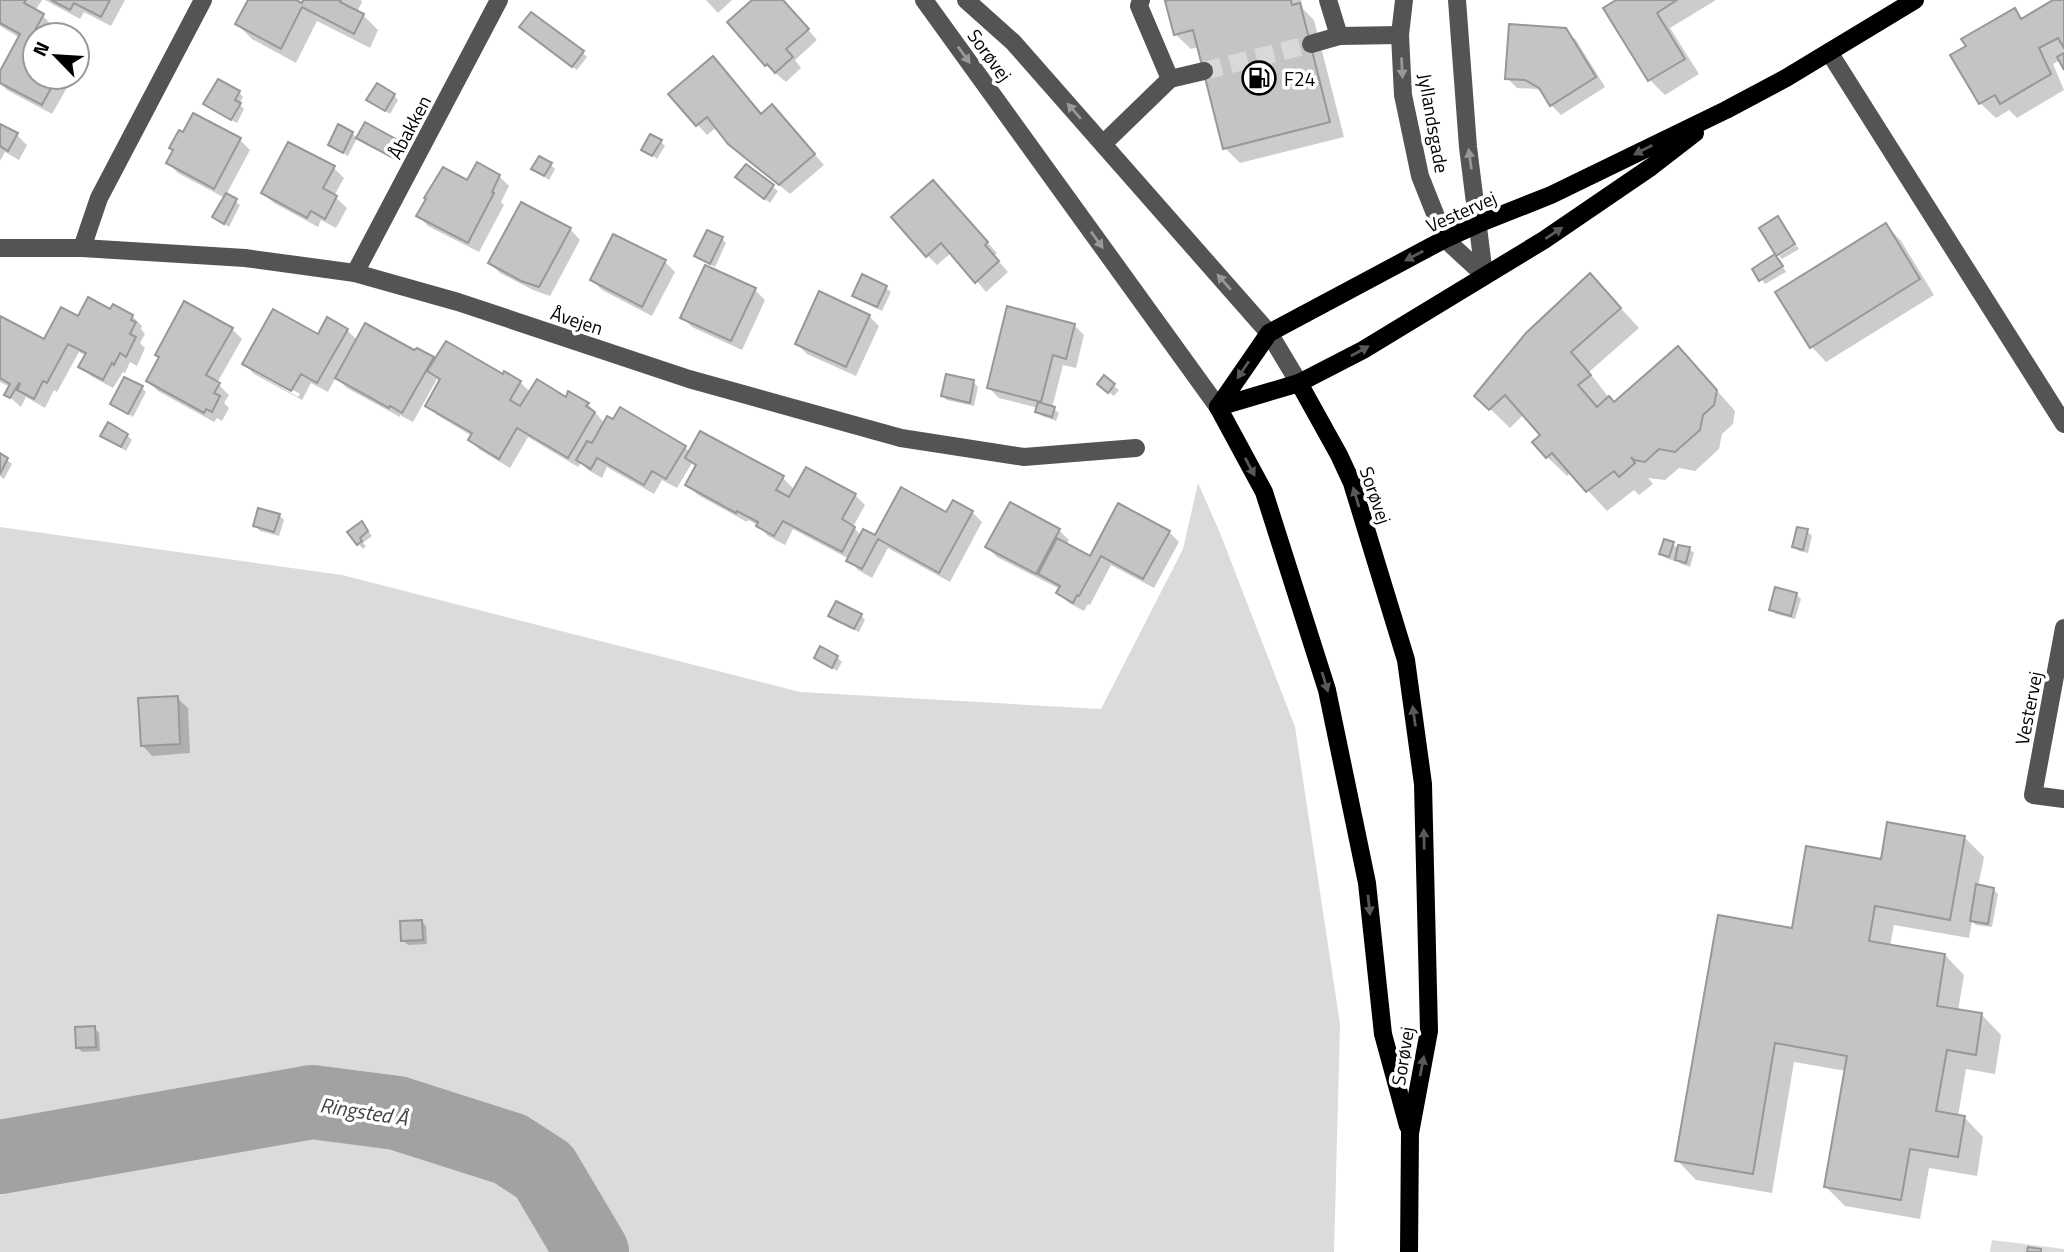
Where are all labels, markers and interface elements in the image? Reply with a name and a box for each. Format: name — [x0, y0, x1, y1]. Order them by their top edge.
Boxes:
north arrow — [21, 21, 91, 91]
street label: Sorøvej — [961, 22, 1019, 88]
text: N — [24, 37, 56, 61]
one-way arrow — [957, 46, 971, 64]
one-way arrow — [1397, 57, 1408, 79]
fuel station icon: F24 — [1240, 59, 1278, 97]
place label: F24 — [1284, 64, 1315, 93]
street label: Jyllandsgade — [1411, 71, 1457, 175]
street label: Åbakken — [380, 90, 438, 164]
one-way arrow — [1066, 102, 1082, 120]
one-way arrow — [1632, 144, 1652, 156]
one-way arrow — [1464, 148, 1475, 170]
street label: Vestervej — [1421, 183, 1501, 239]
one-way arrow — [1545, 226, 1563, 240]
one-way arrow — [1090, 231, 1104, 249]
one-way arrow — [1404, 250, 1424, 262]
one-way arrow — [1216, 273, 1232, 291]
street label: Åvejen — [547, 298, 607, 342]
one-way arrow — [1350, 345, 1369, 357]
one-way arrow — [1236, 361, 1250, 379]
one-way arrow — [1244, 458, 1256, 477]
street label: Sorøvej — [1353, 462, 1399, 528]
one-way arrow — [1351, 486, 1361, 507]
street label: Vestervej — [2007, 669, 2049, 747]
one-way arrow — [1320, 672, 1330, 693]
one-way arrow — [1408, 705, 1419, 727]
one-way arrow — [1419, 828, 1430, 850]
one-way arrow — [1364, 894, 1375, 916]
street label: Sorøvej — [1383, 1024, 1421, 1088]
one-way arrow — [1417, 1055, 1428, 1077]
water label: Ringsted Å — [318, 1088, 411, 1134]

